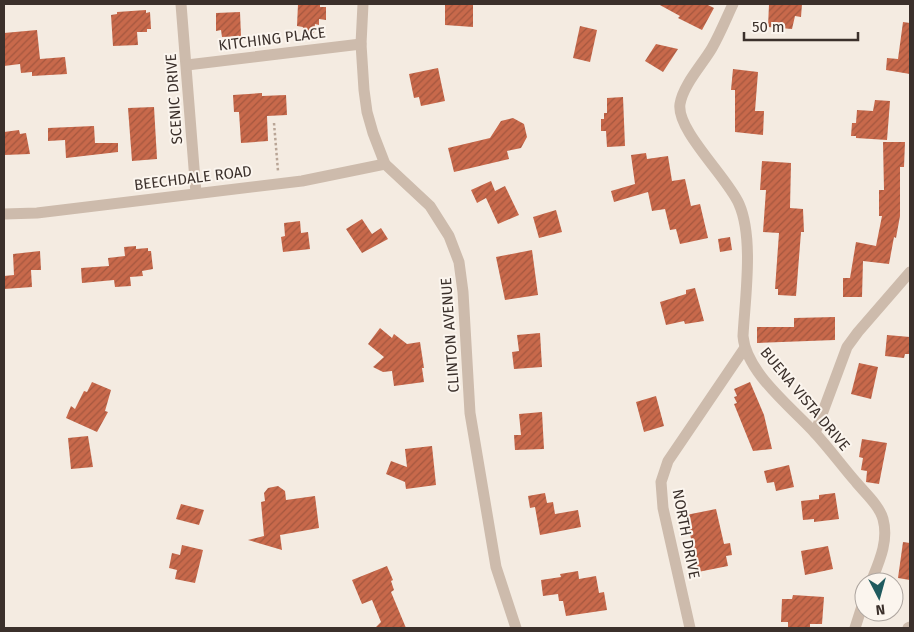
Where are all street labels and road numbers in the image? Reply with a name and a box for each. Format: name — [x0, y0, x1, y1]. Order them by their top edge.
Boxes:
street label: KITCHING PLACE — [217, 23, 327, 55]
street label: SCENIC DRIVE — [162, 53, 186, 145]
street label: BEECHDALE ROAD — [133, 162, 253, 194]
street label: CLINTON AVENUE — [437, 277, 463, 393]
street label: BUENA VISTA DRIVE — [756, 344, 854, 454]
street label: NORTH DRIVE — [668, 488, 704, 580]

